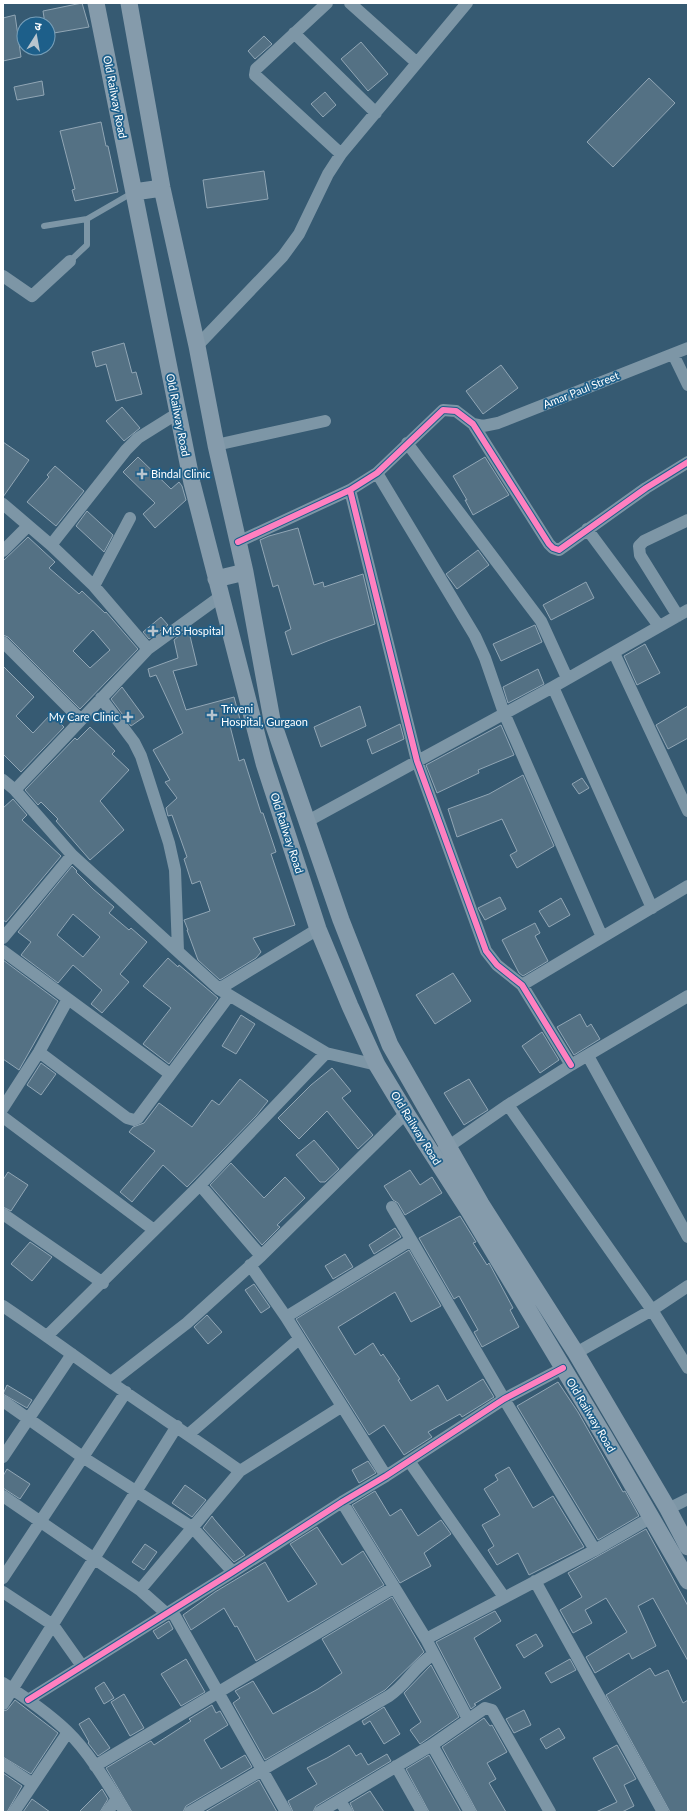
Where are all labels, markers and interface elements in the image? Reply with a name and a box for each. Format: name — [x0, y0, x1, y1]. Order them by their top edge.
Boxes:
north arrow — [16, 16, 56, 56]
text: उ — [34, 19, 43, 33]
street label: Old Railway Road — [101, 54, 130, 140]
street label: Amar Paul Street — [541, 368, 621, 411]
street label: Old Railway Road — [164, 372, 193, 458]
place label: Bindal Clinic — [151, 467, 210, 480]
marker: Bindal Clinic — [136, 468, 148, 480]
place label: M.S Hospital — [162, 624, 224, 637]
marker: M.S Hospital — [147, 625, 159, 637]
place label: Triveni Hospital, Gurgaon — [221, 702, 308, 728]
marker: Triveni Hospital, Gurgaon — [206, 709, 218, 721]
place label: My Care Clinic — [49, 710, 119, 723]
marker: My Care Clinic — [122, 711, 134, 723]
street label: Old Railway Road — [268, 791, 307, 875]
street label: Old Railway Road — [389, 1089, 444, 1167]
street label: Old Railway Road — [564, 1375, 619, 1454]

